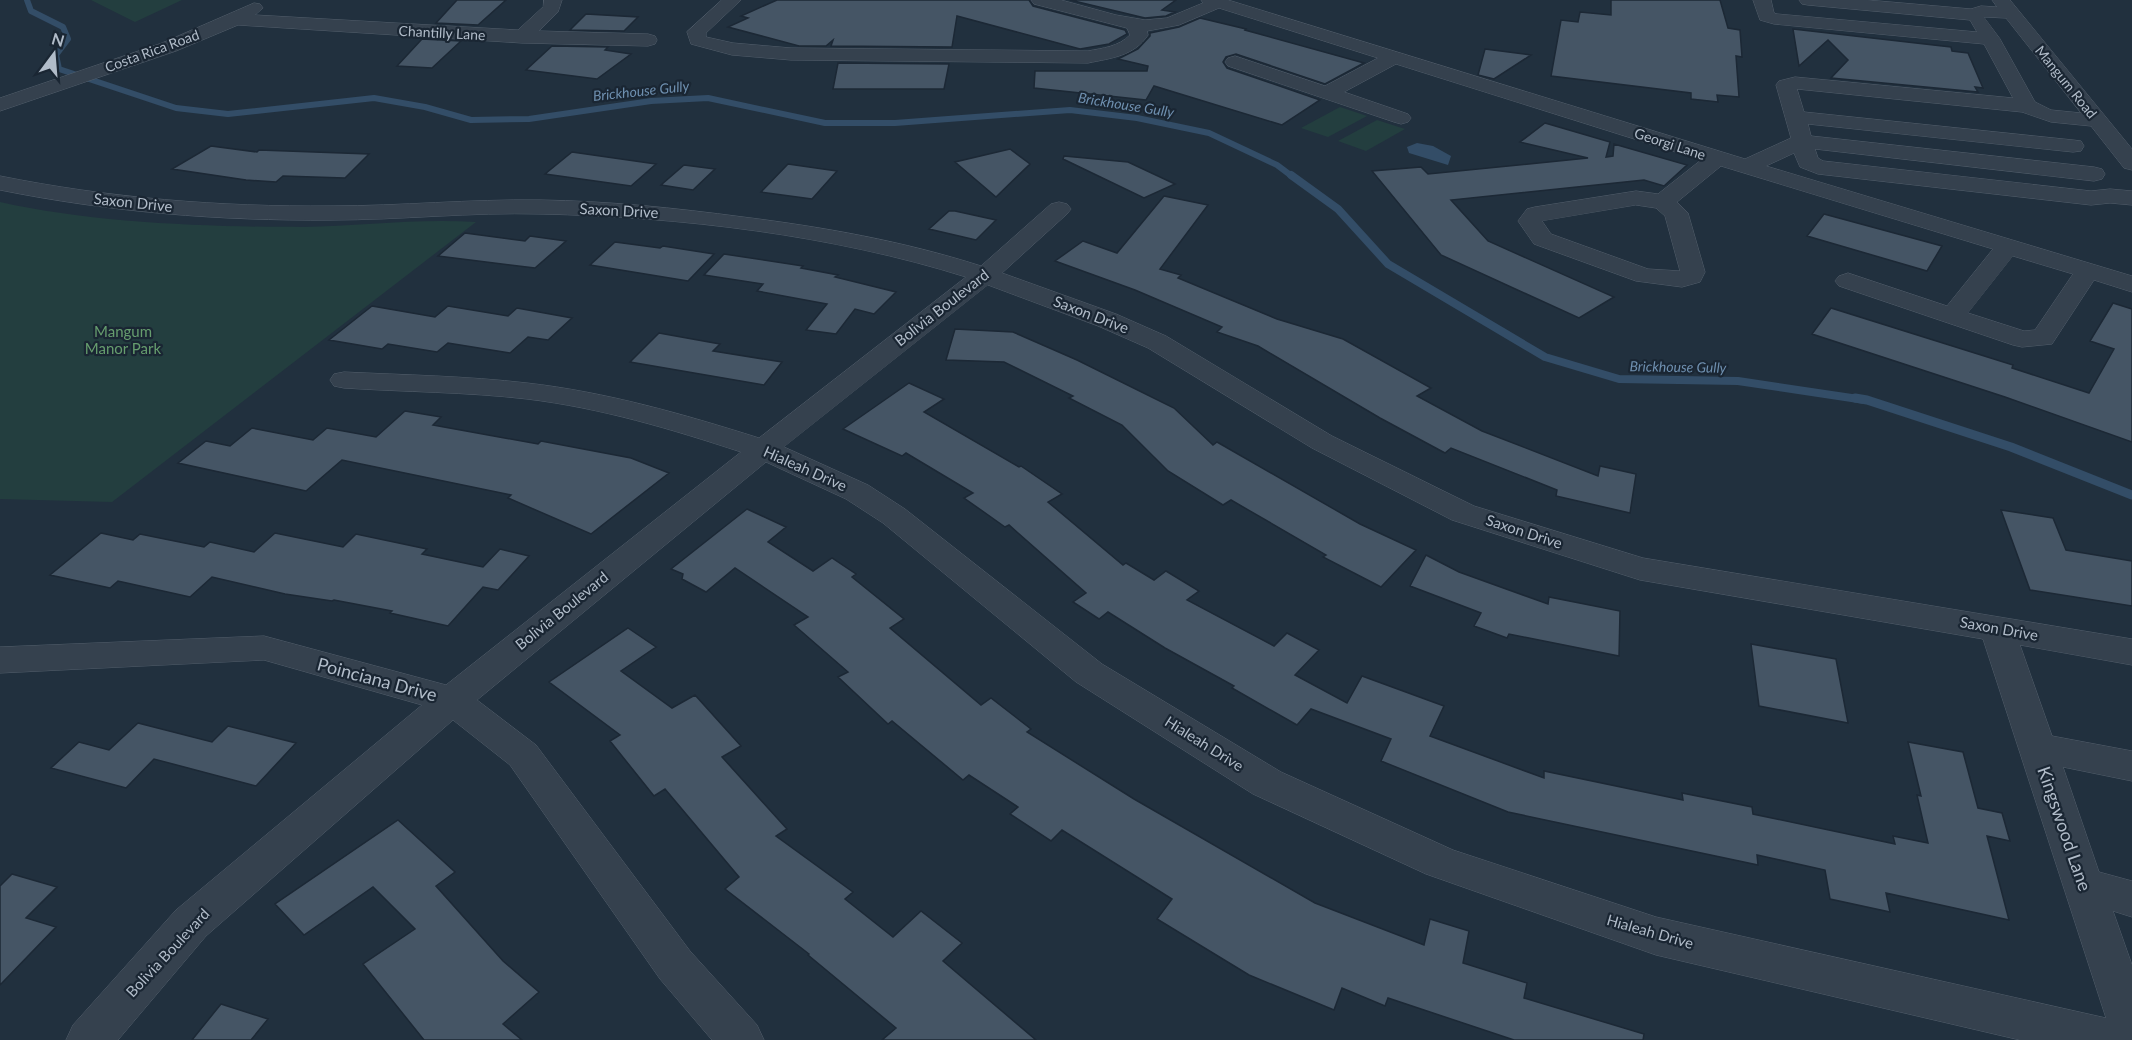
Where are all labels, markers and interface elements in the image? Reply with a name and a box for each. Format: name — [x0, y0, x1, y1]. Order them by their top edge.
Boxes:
street label: Chantilly Lane — [398, 22, 486, 43]
north arrow — [24, 24, 84, 84]
street label: Costa Rica Road — [102, 26, 201, 75]
text: N — [50, 28, 67, 50]
street label: Mangum Road — [2032, 42, 2101, 122]
water label: Brickhouse Gully — [592, 77, 690, 104]
water label: Brickhouse Gully — [1077, 89, 1175, 121]
street label: Georgi Lane — [1632, 124, 1708, 163]
street label: Saxon Drive — [93, 189, 173, 215]
street label: Saxon Drive — [579, 199, 659, 221]
street label: Bolivia Boulevard — [891, 265, 992, 349]
street label: Saxon Drive — [1051, 291, 1132, 337]
park label: Mangum Manor Park — [85, 322, 162, 357]
water label: Brickhouse Gully — [1629, 357, 1727, 376]
street label: Hialeah Drive — [761, 442, 850, 494]
street label: Saxon Drive — [1484, 510, 1565, 552]
street label: Bolivia Boulevard — [511, 567, 611, 653]
street label: Saxon Drive — [1959, 612, 2040, 644]
street label: Poinciana Drive — [315, 652, 440, 706]
street label: Hialeah Drive — [1162, 712, 1247, 774]
street label: Kingswood Lane — [2033, 763, 2097, 894]
street label: Bolivia Boulevard — [122, 904, 213, 1000]
street label: Hialeah Drive — [1605, 910, 1696, 952]

